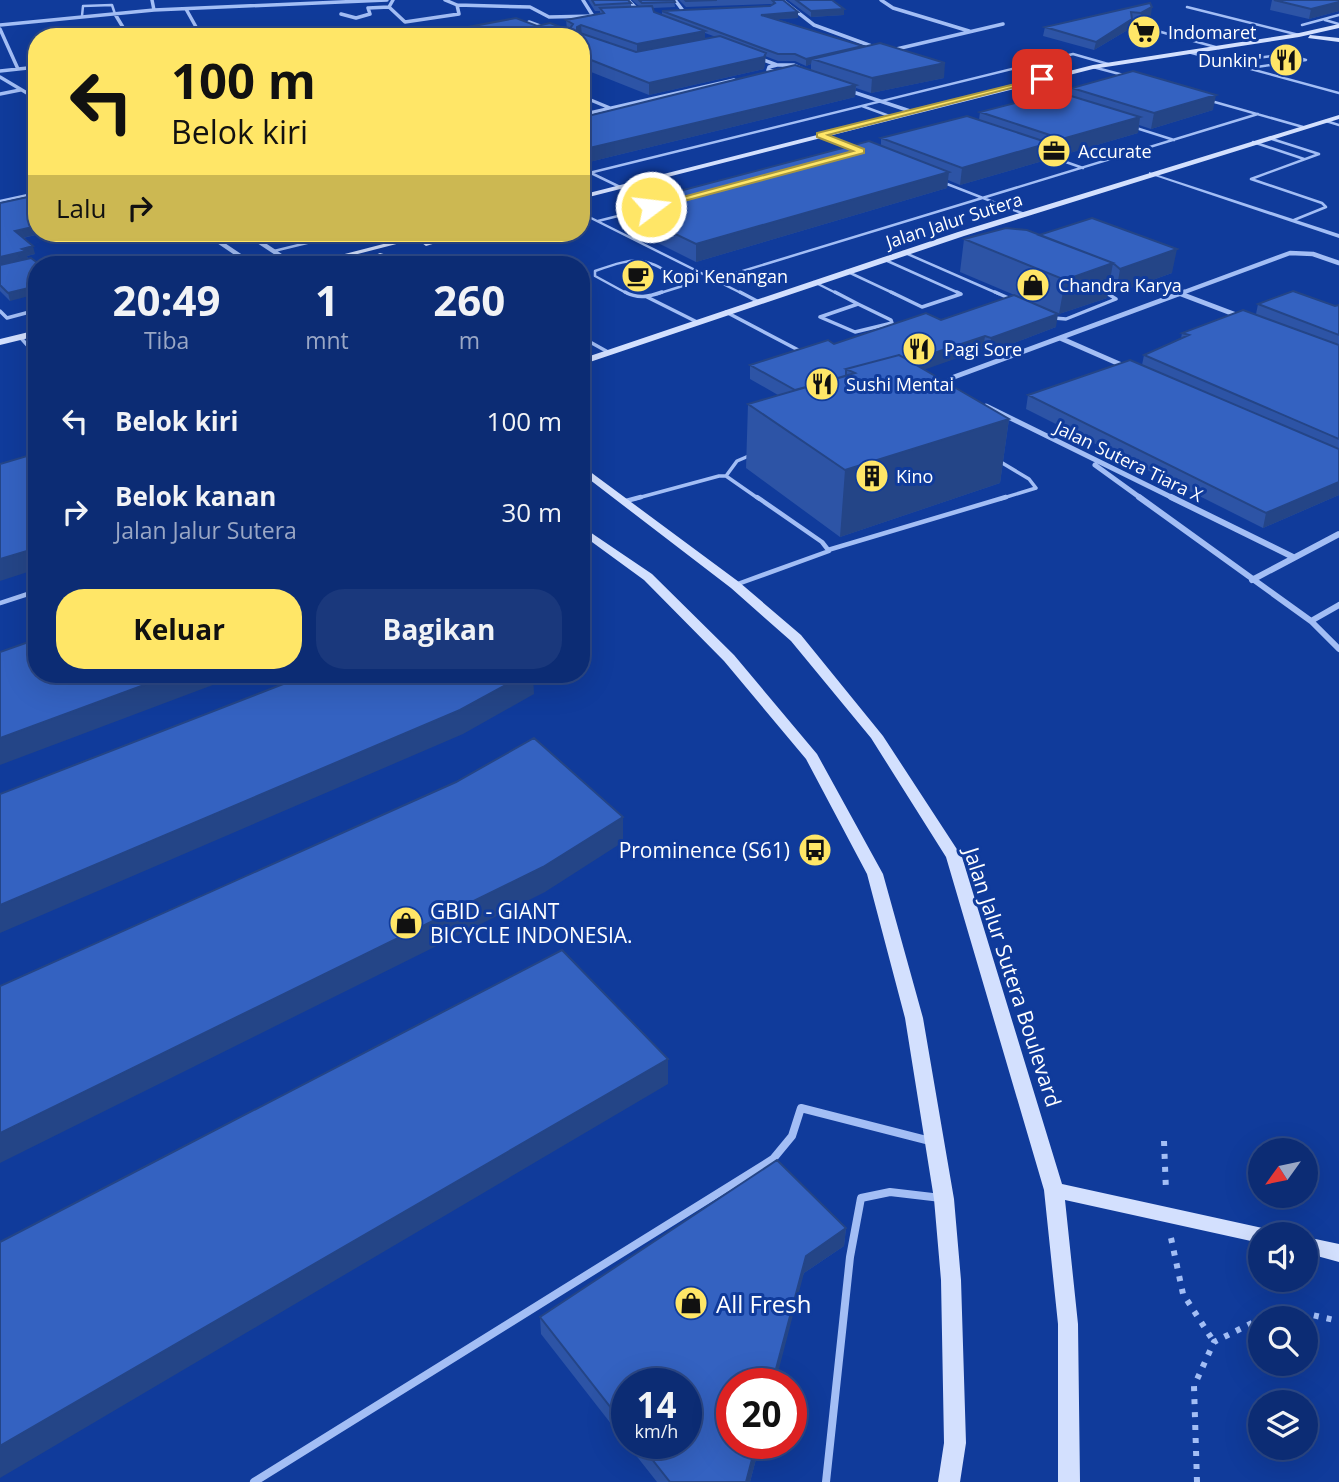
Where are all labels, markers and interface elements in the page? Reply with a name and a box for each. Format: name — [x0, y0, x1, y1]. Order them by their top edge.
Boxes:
supermarket icon: Indomaret — [1125, 13, 1163, 51]
place label: Indomaret — [1168, 20, 1256, 44]
restaurant icon: Dunkin' — [1267, 41, 1305, 79]
text: 100 m — [171, 47, 316, 113]
place label: Dunkin' — [1198, 48, 1262, 72]
pin — [1012, 49, 1072, 109]
icon: left — [56, 56, 147, 147]
icon: arrive — [1023, 60, 1061, 98]
text: Belok kiri — [171, 110, 308, 153]
office icon: Accurate — [1035, 132, 1073, 170]
place label: Accurate — [1078, 139, 1152, 163]
position arrow — [614, 170, 688, 244]
street label: Jalan Jalur Sutera — [881, 187, 1025, 254]
icon: right — [121, 189, 159, 227]
text: Lalu — [56, 190, 107, 226]
cafe icon: Kopi Kenangan — [619, 257, 657, 295]
place label: Kopi Kenangan — [662, 264, 788, 288]
shop icon: Chandra Karya — [1014, 266, 1052, 304]
text: 20:49 — [113, 271, 221, 328]
text: 1 — [315, 271, 339, 328]
text: 260 — [433, 271, 505, 328]
place label: Chandra Karya — [1058, 273, 1182, 297]
text: Tiba — [144, 324, 189, 356]
text: mnt — [305, 324, 349, 356]
text: m — [459, 324, 480, 356]
restaurant icon: Pagi Sore — [900, 330, 938, 368]
place label: Pagi Sore — [944, 337, 1022, 361]
restaurant icon: Sushi Mentai — [803, 365, 841, 403]
place label: Sushi Mentai — [846, 372, 954, 396]
icon: left — [56, 402, 94, 440]
text: Belok kiri — [115, 403, 239, 439]
text: 100 m — [487, 403, 562, 439]
street label: Jalan Sutera Tiara X — [1049, 414, 1207, 507]
building icon: Kino — [853, 457, 891, 495]
place label: Kino — [896, 464, 933, 488]
text: Belok kanan — [115, 478, 276, 514]
icon: right — [56, 493, 94, 531]
text: 30 m — [501, 494, 562, 530]
text: Jalan Jalur Sutera — [115, 514, 297, 546]
button: Keluar — [56, 589, 302, 669]
button: Bagikan — [316, 589, 562, 669]
bus stop icon: Prominence (S61) — [796, 831, 834, 869]
place label: Prominence (S61) — [619, 836, 790, 864]
street label: Jalan Jalur Sutera Boulevard — [957, 842, 1068, 1110]
place label: GBID - GIANT BICYCLE INDONESIA. — [430, 897, 633, 949]
shop icon: GBID - GIANT BICYCLE INDONESIA. — [387, 904, 425, 942]
north arrow — [1248, 1138, 1318, 1208]
map controls — [1248, 1138, 1318, 1460]
button: sound — [1248, 1222, 1318, 1292]
shop icon: All Fresh — [672, 1284, 710, 1322]
place label: All Fresh — [716, 1287, 811, 1320]
button: search — [1248, 1306, 1318, 1376]
speed limit sign: 20 — [716, 1368, 807, 1459]
text: 14 — [636, 1381, 677, 1428]
button: layers — [1248, 1390, 1318, 1460]
text: km/h — [635, 1419, 678, 1443]

